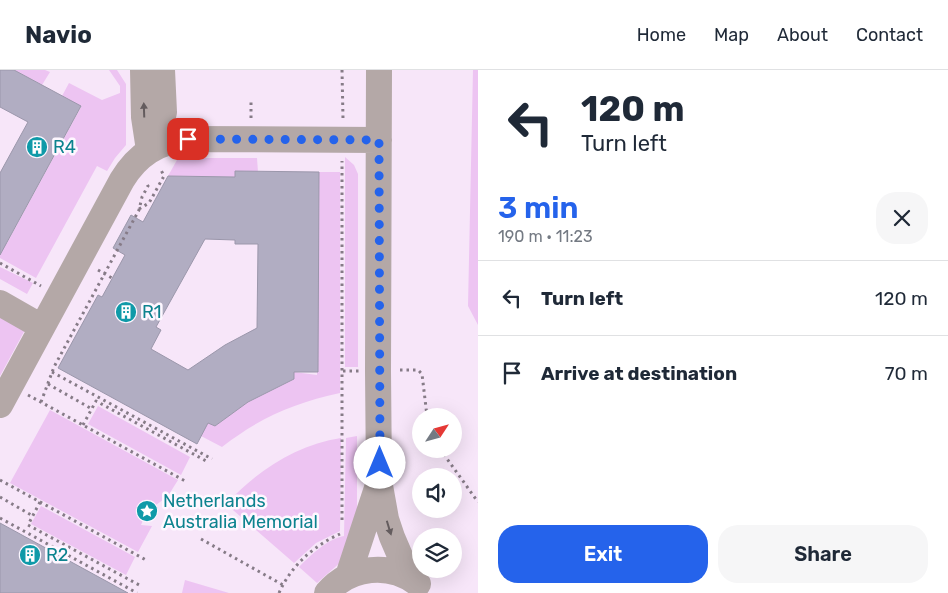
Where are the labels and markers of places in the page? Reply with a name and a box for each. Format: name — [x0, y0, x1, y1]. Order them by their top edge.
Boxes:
pin — [167, 118, 209, 160]
building icon: R4 — [25, 135, 49, 159]
place label: R4 — [53, 136, 76, 158]
building icon: R1 — [114, 300, 138, 324]
place label: R1 — [142, 301, 162, 323]
place label: Netherlands Australia Memorial — [163, 490, 318, 533]
place icon: Netherlands Australia Memorial — [135, 499, 159, 523]
building icon: R2 — [18, 543, 42, 567]
place label: R2 — [46, 544, 68, 566]

